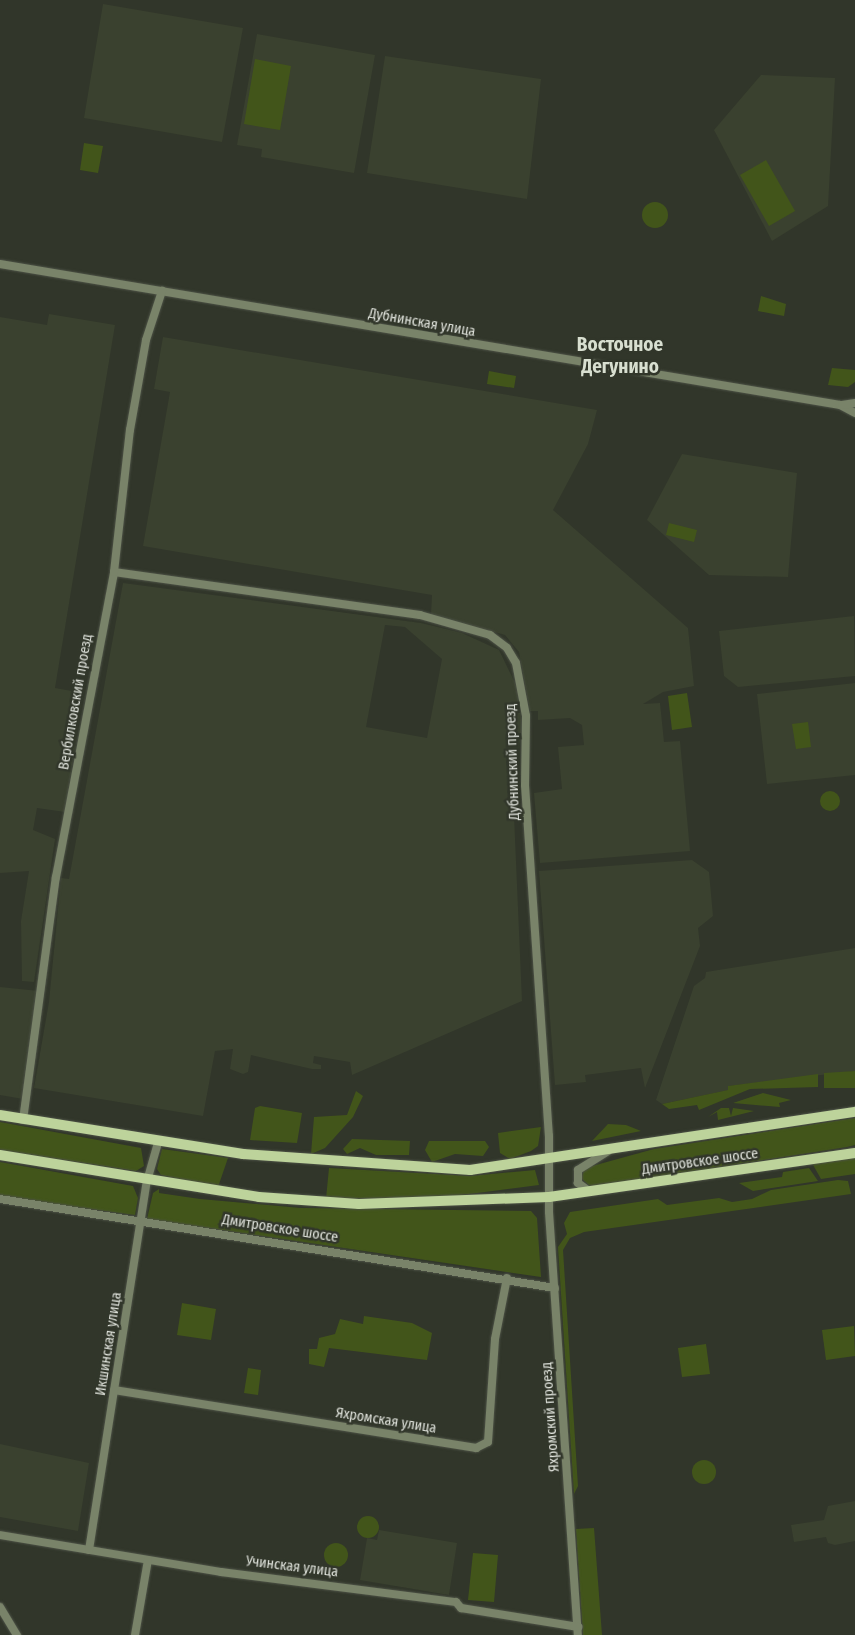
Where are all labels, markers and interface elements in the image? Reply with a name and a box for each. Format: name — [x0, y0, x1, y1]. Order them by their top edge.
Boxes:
street label: Дубнинская улица — [367, 305, 477, 341]
district label: Восточное Дегунино — [577, 334, 663, 378]
street label: Вербилковский проезд — [56, 633, 96, 771]
street label: Дубнинский проезд — [503, 703, 523, 821]
street label: Дмитровское шоссе — [641, 1146, 759, 1178]
street label: Дмитровское шоссе — [221, 1212, 339, 1246]
street label: Икшинская улица — [93, 1291, 125, 1397]
street label: Яхромский проезд — [539, 1362, 563, 1472]
street label: Яхромская улица — [334, 1405, 438, 1437]
street label: Учинская улица — [245, 1553, 339, 1581]

